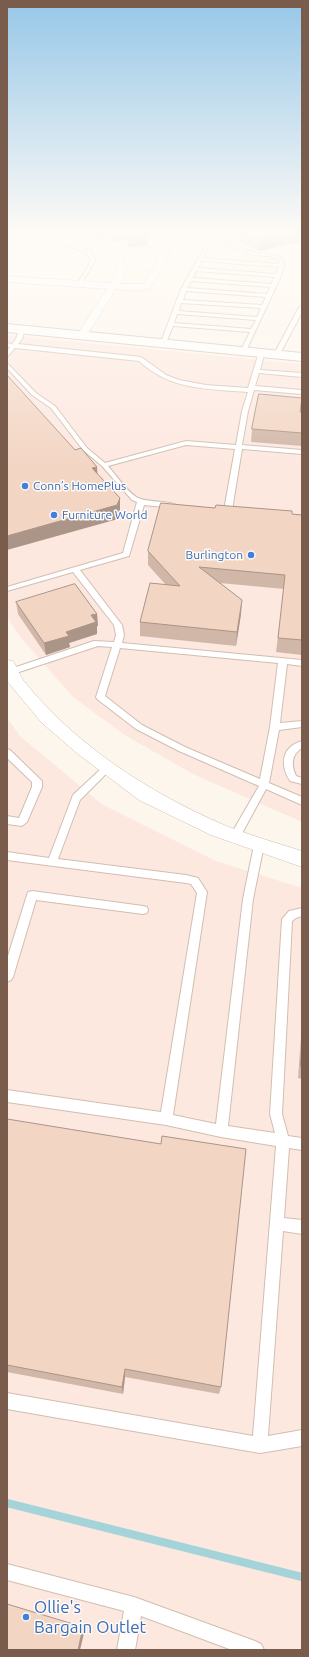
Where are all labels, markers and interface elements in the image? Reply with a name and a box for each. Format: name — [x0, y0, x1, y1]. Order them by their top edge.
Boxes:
place label: Conn’s HomePlus — [33, 479, 126, 493]
marker: Conn’s HomePlus — [20, 481, 30, 491]
place label: Furniture World — [62, 508, 147, 522]
marker: Furniture World — [49, 510, 59, 520]
place label: Burlington — [186, 548, 243, 562]
marker: Burlington — [246, 550, 256, 560]
place label: Ollie's Bargain Outlet — [34, 1597, 146, 1637]
marker: Ollie's Bargain Outlet — [21, 1612, 31, 1622]

